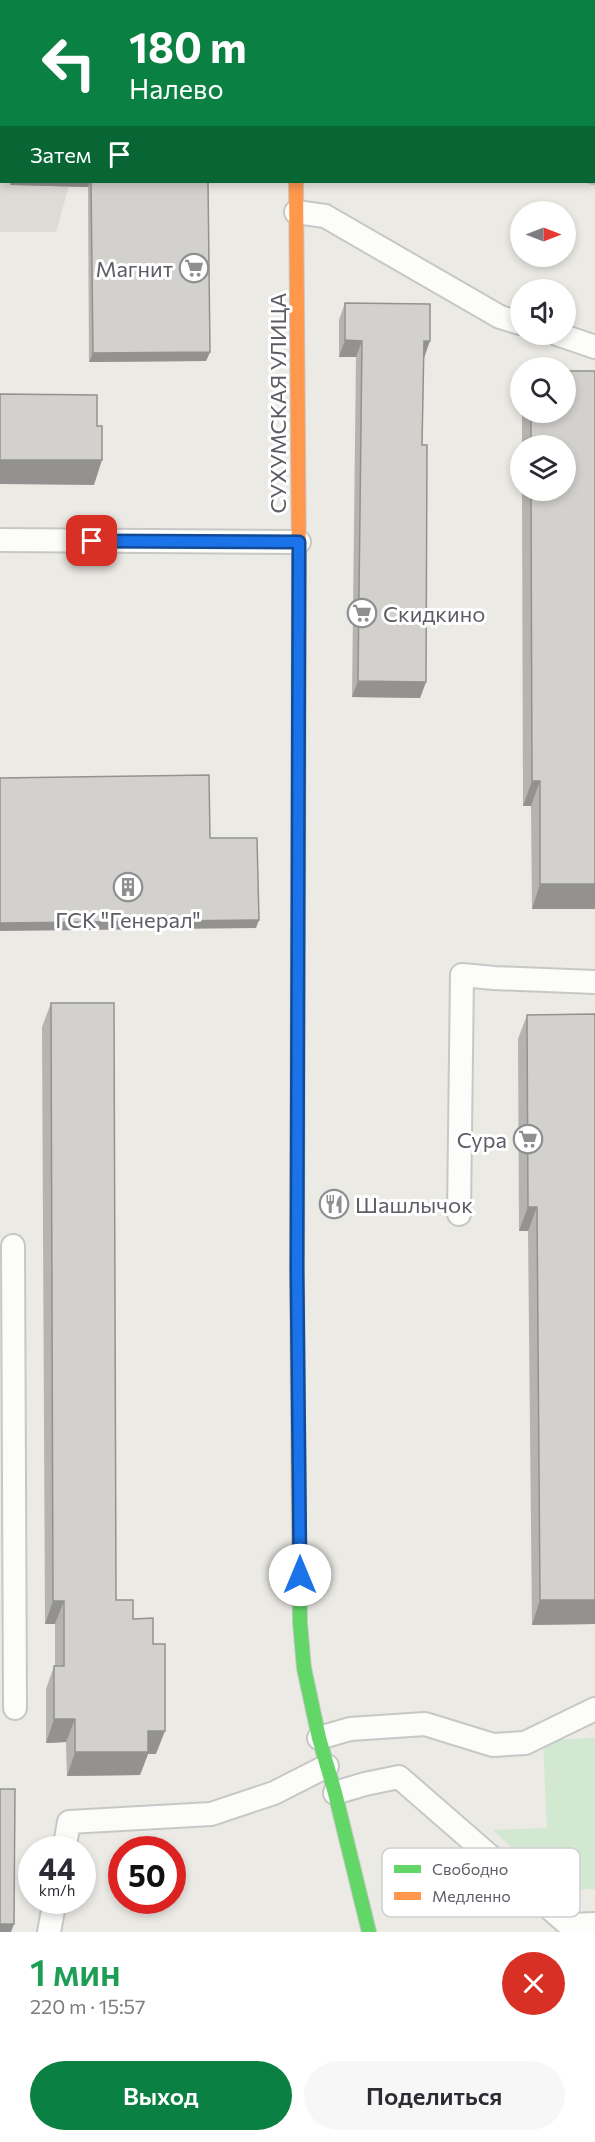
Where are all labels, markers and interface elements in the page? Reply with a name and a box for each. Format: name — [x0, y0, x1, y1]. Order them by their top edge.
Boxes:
text: 180 m — [129, 20, 247, 72]
icon: left — [30, 24, 108, 102]
text: Налево — [129, 72, 224, 105]
icon: arrive — [103, 138, 136, 171]
text: Затем — [30, 141, 91, 168]
north arrow — [510, 201, 576, 267]
map controls — [510, 201, 576, 501]
supermarket icon: Магнит — [178, 252, 210, 284]
place label: Магнит — [96, 255, 173, 282]
button: sound — [510, 279, 576, 345]
street label: СУХУМСКАЯ УЛИЦА — [264, 293, 291, 513]
button: search — [510, 357, 576, 423]
button: layers — [510, 435, 576, 501]
pin — [66, 515, 117, 566]
icon: arrive — [75, 524, 108, 557]
supermarket icon: Скидкино — [346, 597, 378, 629]
place label: Скидкино — [383, 600, 485, 627]
building icon: ГСК "Генерал" — [112, 871, 144, 903]
place label: ГСК "Генерал" — [55, 906, 201, 933]
supermarket icon: Сура — [512, 1123, 544, 1155]
place label: Сура — [457, 1126, 507, 1153]
restaurant icon: Шашлычок — [318, 1188, 350, 1220]
place label: Шашлычок — [355, 1191, 473, 1218]
position arrow — [268, 1543, 332, 1607]
speed limit sign: 50 — [108, 1836, 186, 1914]
legend — [382, 1848, 580, 1917]
text: 44 — [39, 1849, 75, 1886]
text: Свободно — [432, 1859, 508, 1878]
text: km/h — [39, 1881, 75, 1899]
text: Медленно — [432, 1886, 511, 1905]
text: 1 мин — [30, 1949, 121, 1993]
button: close — [502, 1952, 565, 2015]
text: 220 m · 15:57 — [30, 1994, 146, 2018]
button: Выход — [30, 2061, 292, 2130]
button: Поделиться — [304, 2061, 565, 2130]

